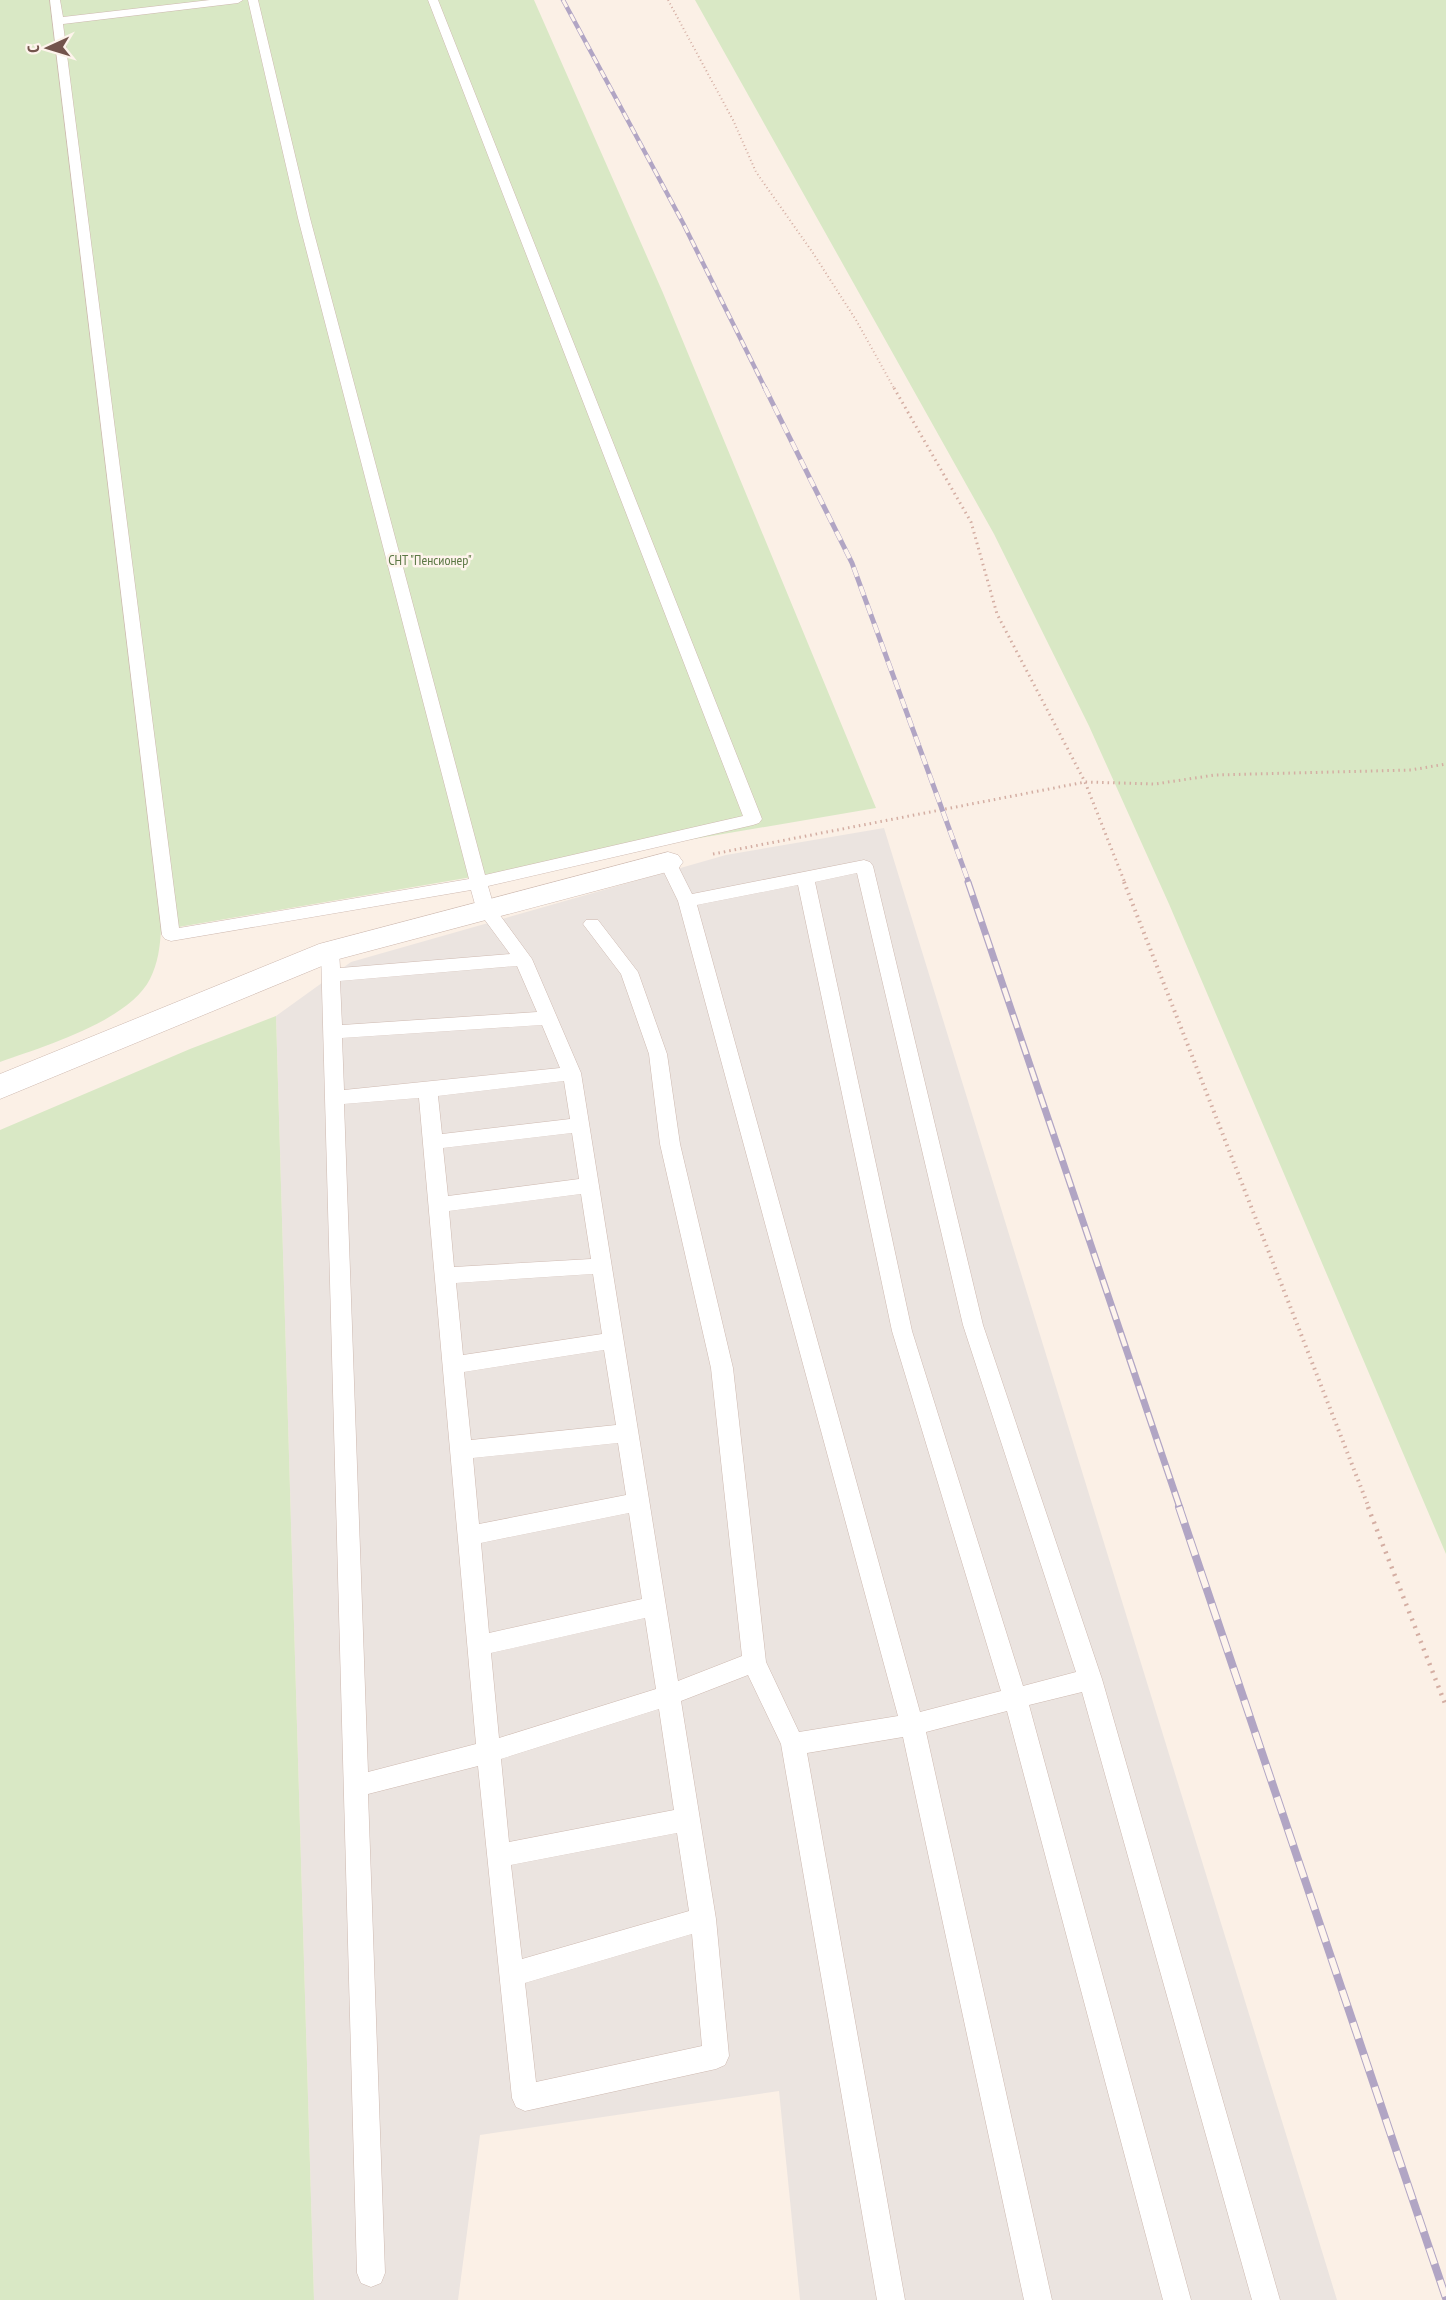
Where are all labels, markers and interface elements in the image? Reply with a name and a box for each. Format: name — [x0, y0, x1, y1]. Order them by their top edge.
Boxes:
north arrow — [18, 18, 78, 78]
text: С — [23, 44, 43, 53]
park label: СНТ "Пенсионер" — [388, 551, 472, 569]

